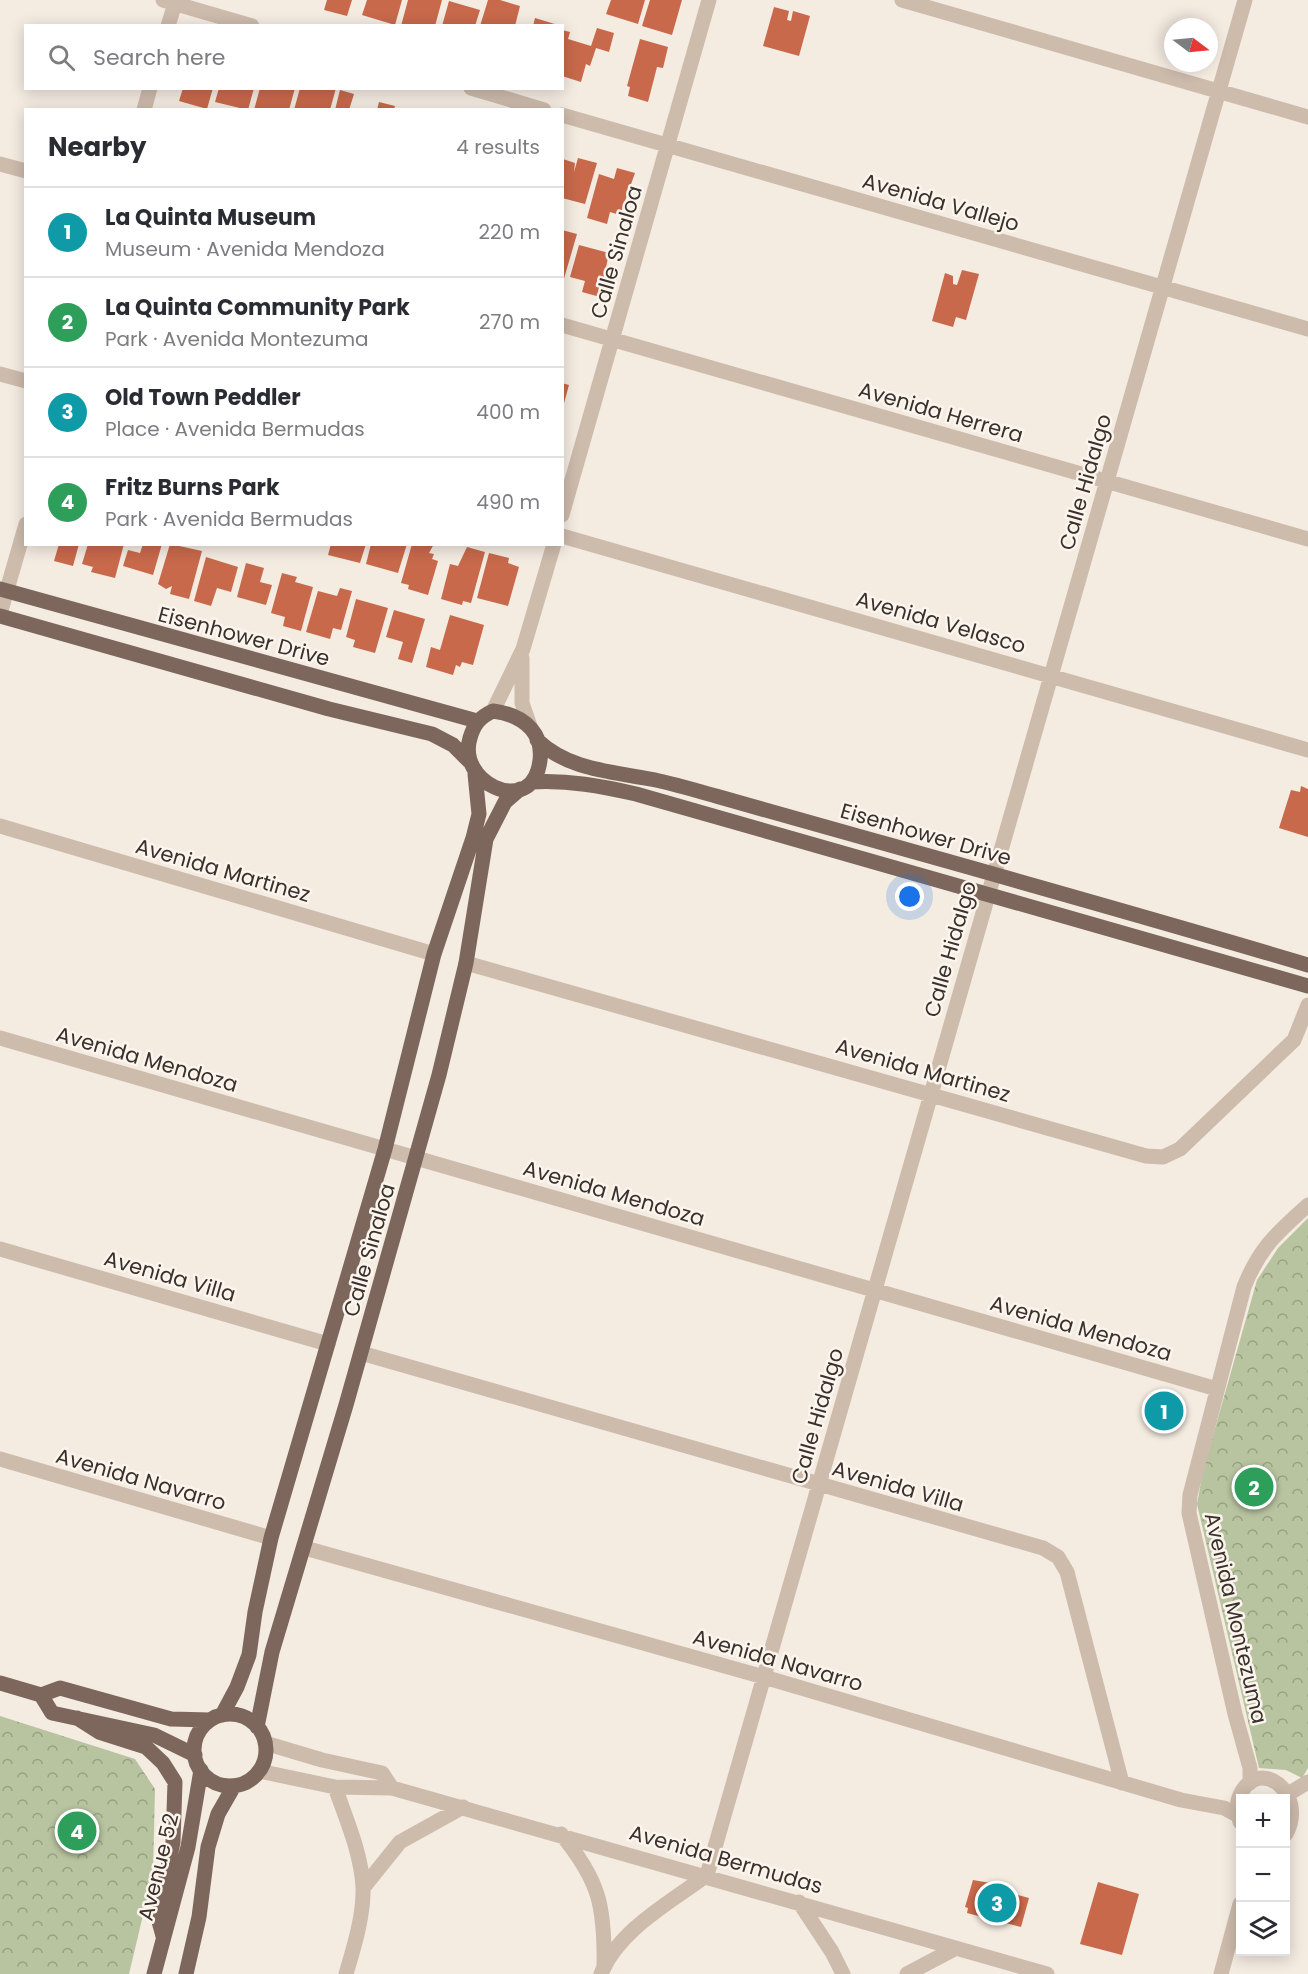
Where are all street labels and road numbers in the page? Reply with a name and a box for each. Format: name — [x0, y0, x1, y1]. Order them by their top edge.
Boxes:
street label: Avenida Vallejo — [859, 166, 1023, 238]
street label: Calle Sinaloa — [583, 182, 649, 322]
street label: Avenida Herrera — [855, 375, 1027, 449]
street label: Calle Hidalgo — [1052, 411, 1118, 553]
street label: Avenida Velasco — [853, 584, 1029, 660]
street label: Eisenhower Drive — [155, 599, 333, 673]
street label: Eisenhower Drive — [837, 796, 1015, 872]
street label: Avenida Martinez — [132, 831, 314, 909]
street label: Calle Hidalgo — [917, 878, 983, 1020]
street label: Avenida Mendoza — [53, 1019, 241, 1099]
street label: Avenida Martinez — [832, 1031, 1014, 1109]
street label: Avenida Mendoza — [520, 1153, 708, 1233]
street label: Calle Sinaloa — [336, 1180, 402, 1320]
street label: Avenida Villa — [101, 1243, 239, 1309]
street label: Avenida Mendoza — [987, 1288, 1175, 1368]
street label: Calle Hidalgo — [784, 1345, 850, 1487]
street label: Avenida Navarro — [53, 1441, 229, 1517]
street label: Avenida Villa — [829, 1453, 967, 1519]
street label: Avenida Montezuma — [1198, 1509, 1274, 1727]
street label: Avenida Navarro — [690, 1622, 866, 1698]
street label: Avenue 52 — [131, 1810, 185, 1924]
street label: Avenida Bermudas — [626, 1818, 826, 1900]

